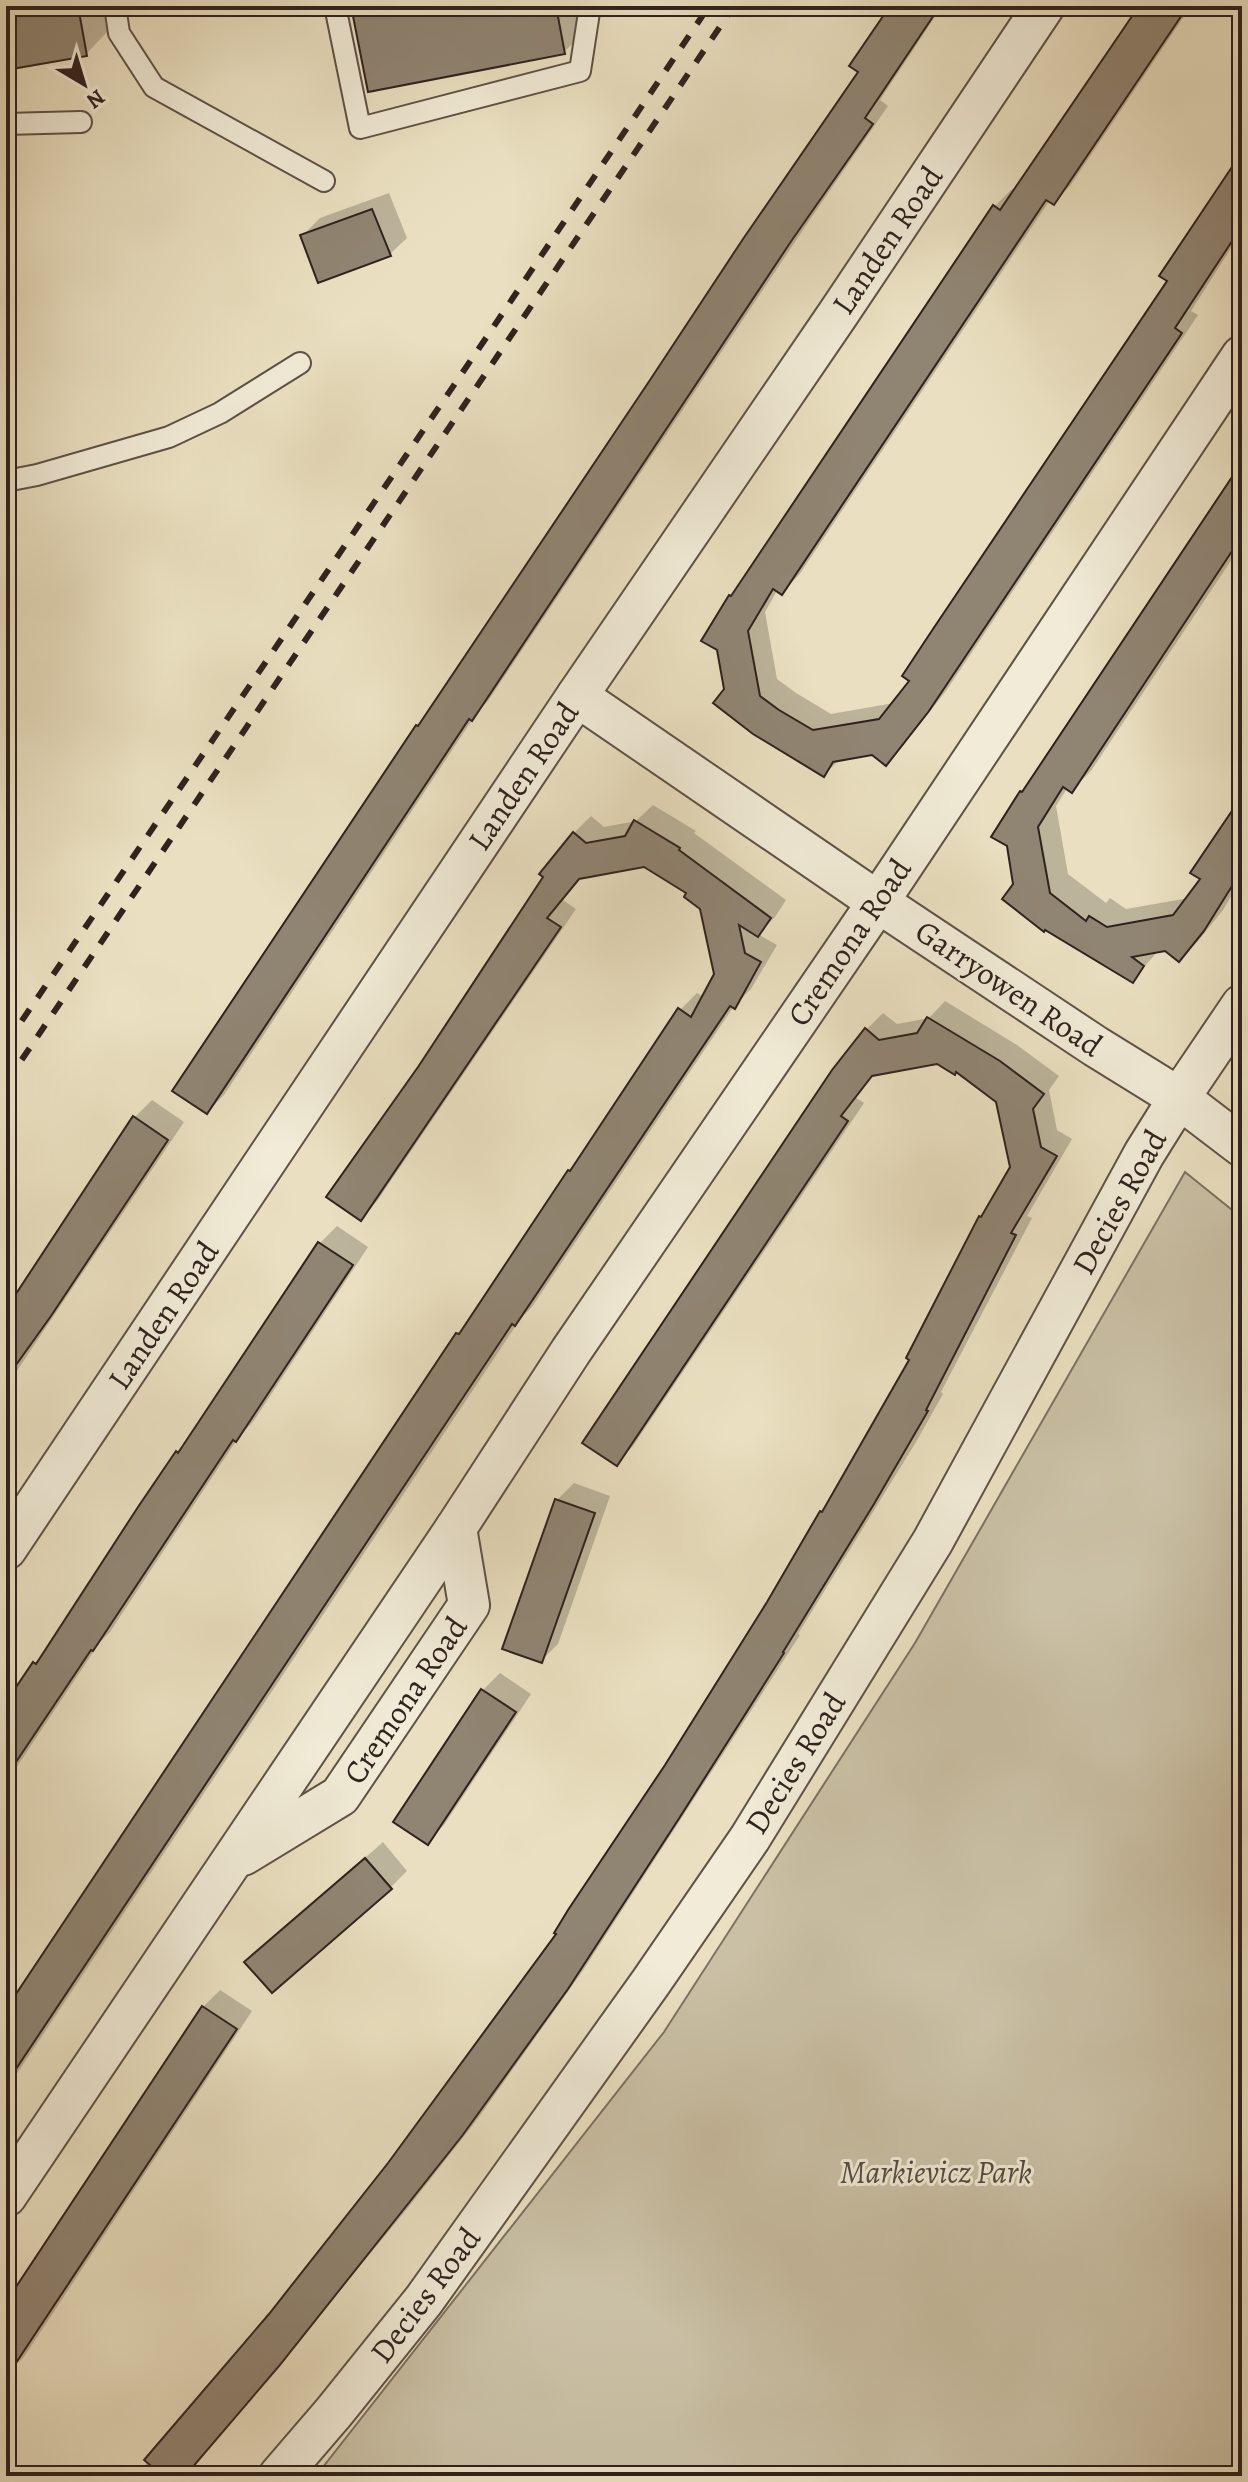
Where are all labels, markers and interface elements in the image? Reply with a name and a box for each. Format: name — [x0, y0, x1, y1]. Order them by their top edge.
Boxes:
north arrow — [44, 44, 124, 124]
text: N — [80, 82, 111, 116]
street label: Landen Road — [821, 156, 953, 323]
street label: Landen Road — [457, 692, 589, 859]
street label: Cremona Road — [777, 849, 922, 1035]
street label: Garryowen Road — [907, 909, 1112, 1067]
street label: Decies Road — [1061, 1121, 1177, 1282]
street label: Landen Road — [97, 1231, 229, 1398]
street label: Cremona Road — [333, 1607, 478, 1793]
street label: Decies Road — [734, 1683, 856, 1842]
park label: Markievicz Park — [840, 2150, 1032, 2194]
street label: Decies Road — [359, 2217, 491, 2372]

